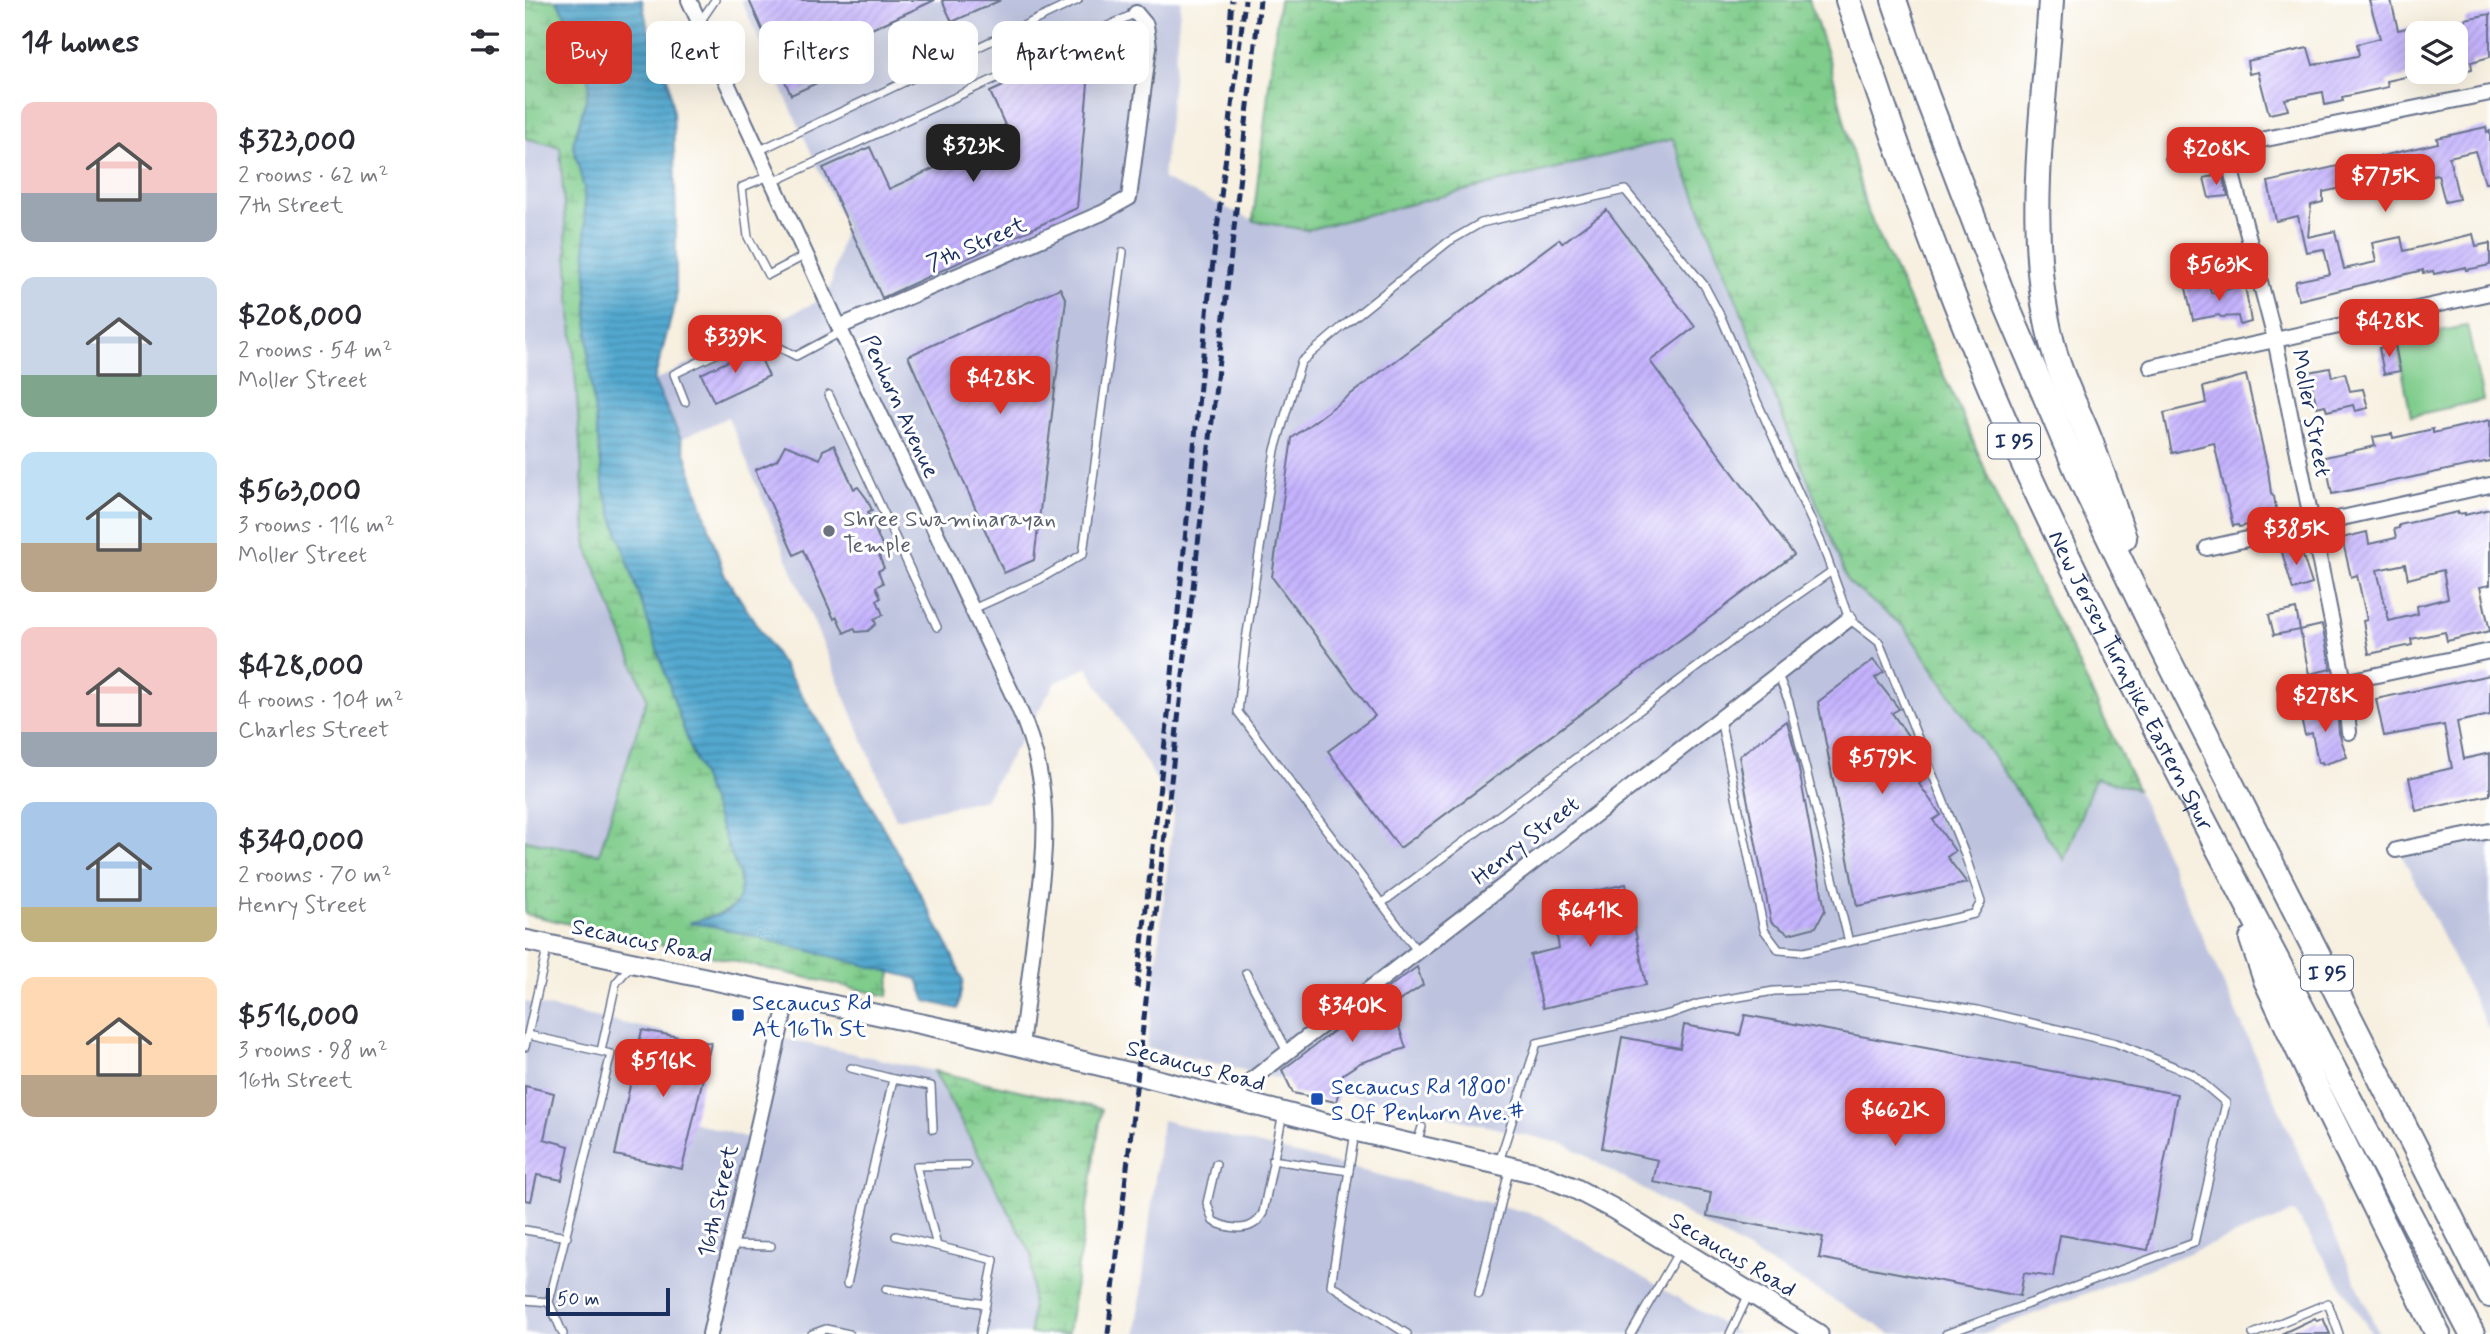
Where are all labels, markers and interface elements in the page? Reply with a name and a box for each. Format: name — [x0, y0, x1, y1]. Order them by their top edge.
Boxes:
chip: Buy — [546, 21, 632, 84]
chip: Rent — [646, 21, 745, 84]
chip: Filters — [759, 21, 874, 84]
chip: New — [888, 21, 978, 84]
chip: Apartment — [992, 21, 1149, 84]
map controls — [2405, 21, 2468, 84]
button: layers — [2405, 21, 2468, 84]
text: 14 homes — [21, 23, 139, 62]
icon: filters — [466, 23, 504, 61]
text: $323,000 — [238, 122, 356, 161]
pin: $323K — [924, 124, 1022, 184]
pin: $208K — [2167, 128, 2265, 187]
icon: home — [77, 130, 161, 214]
text: $323K — [942, 132, 1004, 162]
text: $208K — [2183, 135, 2249, 165]
pin: $775K — [2336, 154, 2434, 214]
text: 2 rooms · 62 m² — [238, 161, 389, 191]
text: $775K — [2351, 162, 2419, 192]
text: 7th Street — [238, 191, 343, 221]
street label: 7th Street — [922, 210, 1032, 279]
pin: $563K — [2170, 244, 2268, 303]
text: $563K — [2186, 251, 2252, 281]
text: $208,000 — [238, 297, 362, 336]
pin: $428K — [2340, 300, 2438, 359]
icon: home — [77, 305, 161, 389]
text: $428K — [2355, 307, 2423, 337]
pin: $339K — [686, 316, 784, 375]
text: $339K — [704, 323, 766, 353]
street label: Penhorn Avenue — [853, 330, 946, 483]
text: 2 rooms · 54 m² — [238, 336, 392, 366]
street label: Moller Street — [2283, 347, 2337, 480]
pin: $428K — [951, 356, 1049, 416]
text: $428K — [966, 364, 1034, 394]
text: Moller Street — [238, 366, 367, 396]
road number: I 95 — [1988, 424, 2040, 458]
text: $563,000 — [238, 472, 361, 511]
icon: home — [77, 480, 161, 564]
place label: Shree Swaminarayan Temple — [843, 505, 1056, 561]
pin: $385K — [2247, 508, 2345, 567]
text: 3 rooms · 116 m² — [238, 511, 395, 541]
text: $385K — [2263, 515, 2329, 545]
marker: Shree Swaminarayan Temple — [821, 523, 837, 539]
street label: New Jersey Turnpike Eastern Spur — [2040, 526, 2219, 837]
text: Moller Street — [238, 541, 367, 571]
text: $428,000 — [238, 647, 364, 686]
icon: home — [77, 655, 161, 739]
pin: $278K — [2276, 674, 2374, 734]
text: $278K — [2292, 682, 2358, 712]
text: 4 rooms · 104 m² — [238, 686, 404, 716]
text: Charles Street — [238, 716, 389, 746]
pin: $579K — [1833, 736, 1931, 796]
text: $579K — [1848, 744, 1916, 774]
street label: Henry Street — [1466, 790, 1586, 893]
text: $340,000 — [238, 822, 364, 861]
icon: home — [77, 830, 161, 914]
text: 2 rooms · 70 m² — [238, 861, 392, 891]
pin: $641K — [1541, 890, 1639, 949]
text: Henry Street — [238, 891, 366, 921]
text: $641K — [1558, 897, 1622, 927]
street label: Secaucus Road — [569, 912, 715, 971]
road number: I 95 — [2301, 956, 2353, 990]
pin: $340K — [1303, 984, 1401, 1044]
place label: Secaucus Rd At 16Th St — [752, 989, 872, 1045]
text: $340K — [1318, 992, 1386, 1022]
text: $516,000 — [238, 997, 359, 1036]
icon: home — [77, 1005, 161, 1089]
marker: Secaucus Rd At 16Th St — [730, 1007, 746, 1023]
street label: Secaucus Road — [1123, 1034, 1268, 1100]
text: 3 rooms · 98 m² — [238, 1036, 388, 1066]
pin: $516K — [614, 1040, 712, 1099]
text: $516K — [631, 1047, 695, 1077]
text: 16th Street — [238, 1066, 352, 1096]
place label: Secaucus Rd 1800' S Of Penhorn Ave.# — [1331, 1073, 1524, 1129]
pin: $662K — [1846, 1088, 1944, 1148]
marker: Secaucus Rd 1800' S Of Penhorn Ave.# — [1309, 1091, 1325, 1107]
text: $662K — [1861, 1096, 1929, 1126]
street label: 16th Street — [691, 1142, 747, 1261]
street label: Secaucus Road — [1663, 1206, 1801, 1305]
scale bar — [546, 1285, 670, 1317]
text: 50 m — [557, 1287, 600, 1312]

